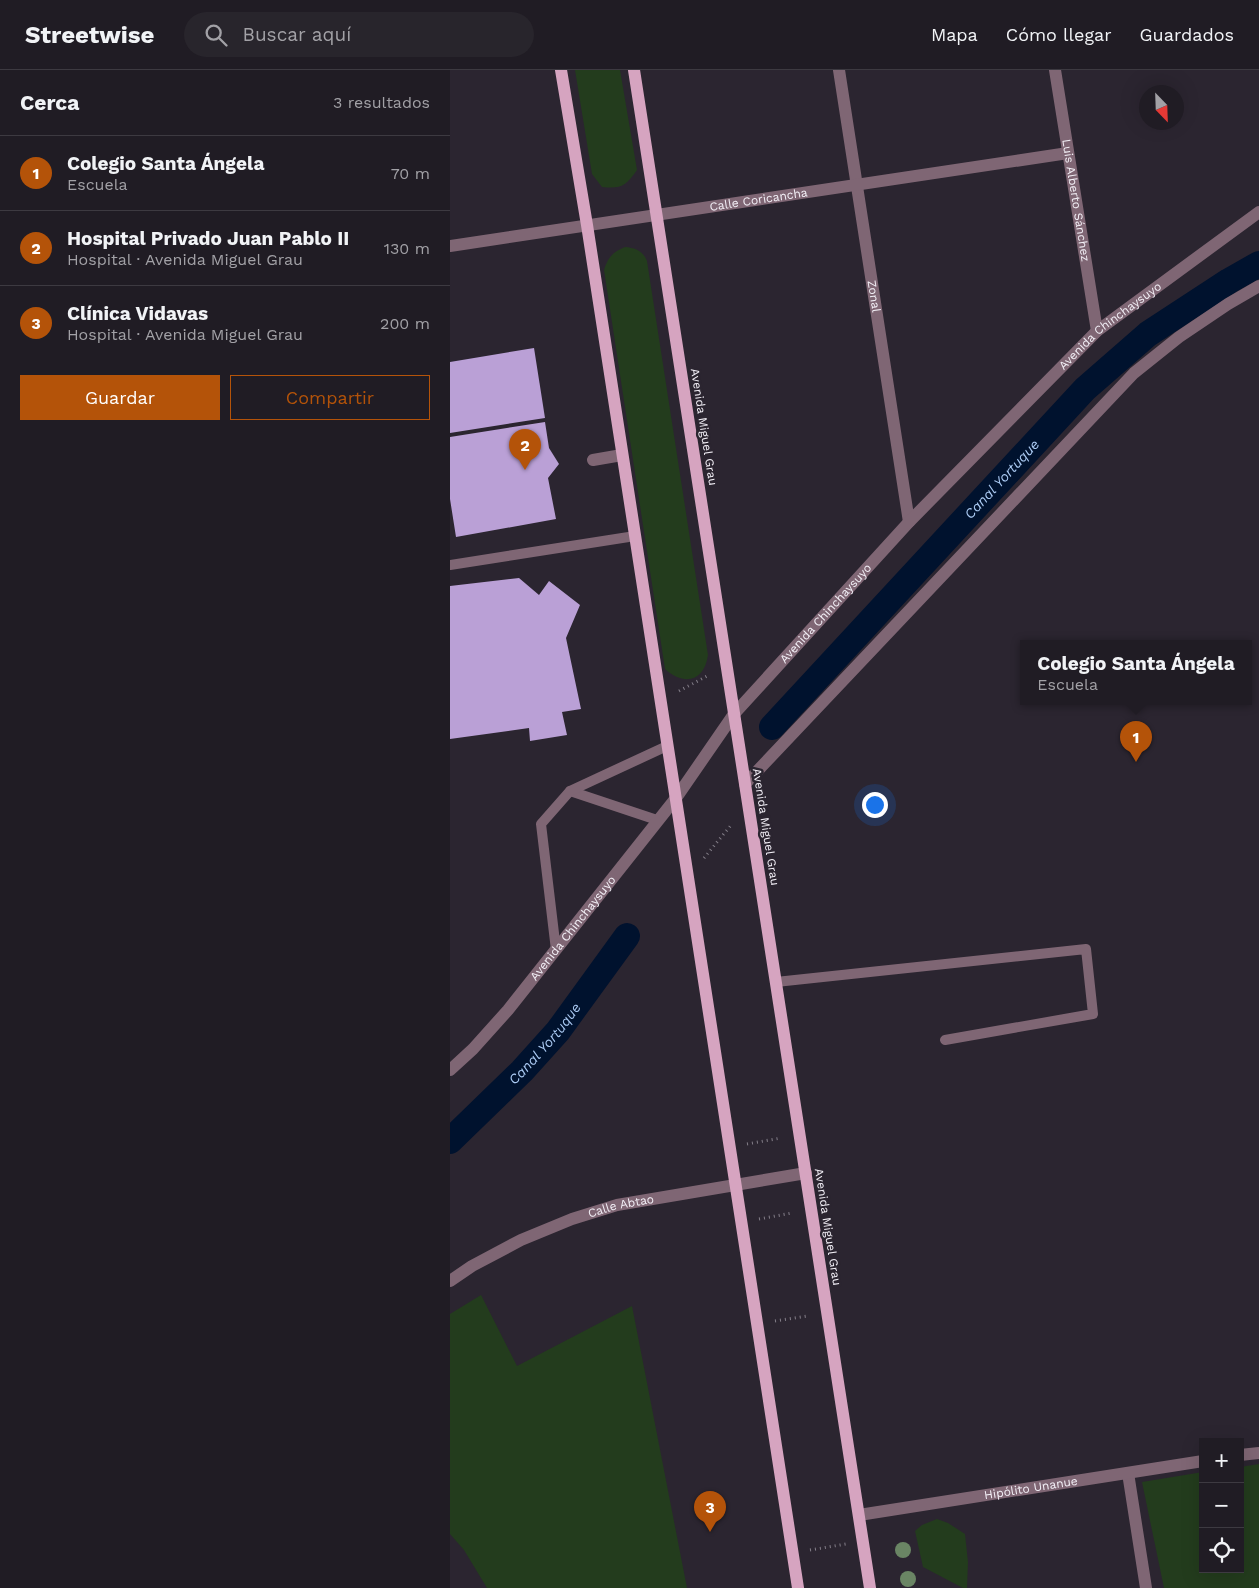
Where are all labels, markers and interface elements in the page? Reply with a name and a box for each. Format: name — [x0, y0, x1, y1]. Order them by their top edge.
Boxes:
search box — [184, 12, 534, 57]
text: Streetwise — [25, 21, 154, 49]
icon: search — [202, 21, 230, 49]
text: Buscar aquí — [242, 23, 351, 46]
text: Mapa — [931, 24, 978, 45]
text: Cómo llegar — [1006, 24, 1112, 45]
text: Guardados — [1140, 24, 1234, 45]
north arrow — [1139, 85, 1184, 130]
text: Cerca — [20, 90, 79, 115]
text: 3 resultados — [333, 93, 430, 112]
street label: Luis Alberto Sánchez — [1059, 138, 1093, 263]
text: Colegio Santa Ángela — [67, 152, 264, 175]
text: 1 — [33, 164, 39, 183]
text: 70 m — [391, 164, 430, 183]
text: Escuela — [67, 175, 128, 194]
street label: Calle Coricancha — [709, 185, 809, 214]
text: Hospital Privado Juan Pablo II — [67, 227, 349, 250]
text: 2 — [31, 239, 41, 258]
text: 130 m — [384, 239, 430, 258]
text: Hospital · Avenida Miguel Grau — [67, 250, 303, 269]
street label: Zonal — [865, 279, 883, 314]
street label: Avenida Chinchaysuyo — [1056, 279, 1164, 373]
text: Clínica Vidavas — [67, 302, 208, 325]
text: 3 — [31, 314, 41, 333]
text: 200 m — [380, 314, 430, 333]
text: Hospital · Avenida Miguel Grau — [67, 325, 303, 344]
street label: Avenida Miguel Grau — [688, 367, 720, 487]
button: Guardar — [20, 375, 220, 420]
button: Compartir — [230, 375, 430, 420]
pin: 2 — [509, 429, 541, 470]
water label: Canal Yortuque — [961, 436, 1042, 522]
street label: Avenida Chinchaysuyo — [777, 561, 874, 666]
popup — [1020, 640, 1252, 705]
text: Colegio Santa Ángela — [1037, 652, 1235, 675]
text: Escuela — [1037, 675, 1098, 694]
pin: 1 — [1120, 721, 1152, 762]
street label: Avenida Miguel Grau — [750, 767, 782, 887]
your location — [862, 792, 888, 818]
street label: Avenida Chinchaysuyo — [527, 873, 619, 983]
water label: Canal Yortuque — [505, 1000, 584, 1088]
street label: Avenida Miguel Grau — [812, 1167, 844, 1287]
street label: Calle Abtao — [586, 1192, 655, 1221]
map controls — [1199, 1438, 1244, 1573]
button: + — [1199, 1438, 1244, 1483]
street label: Hipólito Unanue — [983, 1474, 1079, 1502]
button: − — [1199, 1483, 1244, 1528]
pin: 3 — [694, 1491, 726, 1532]
button: locate — [1199, 1528, 1244, 1573]

